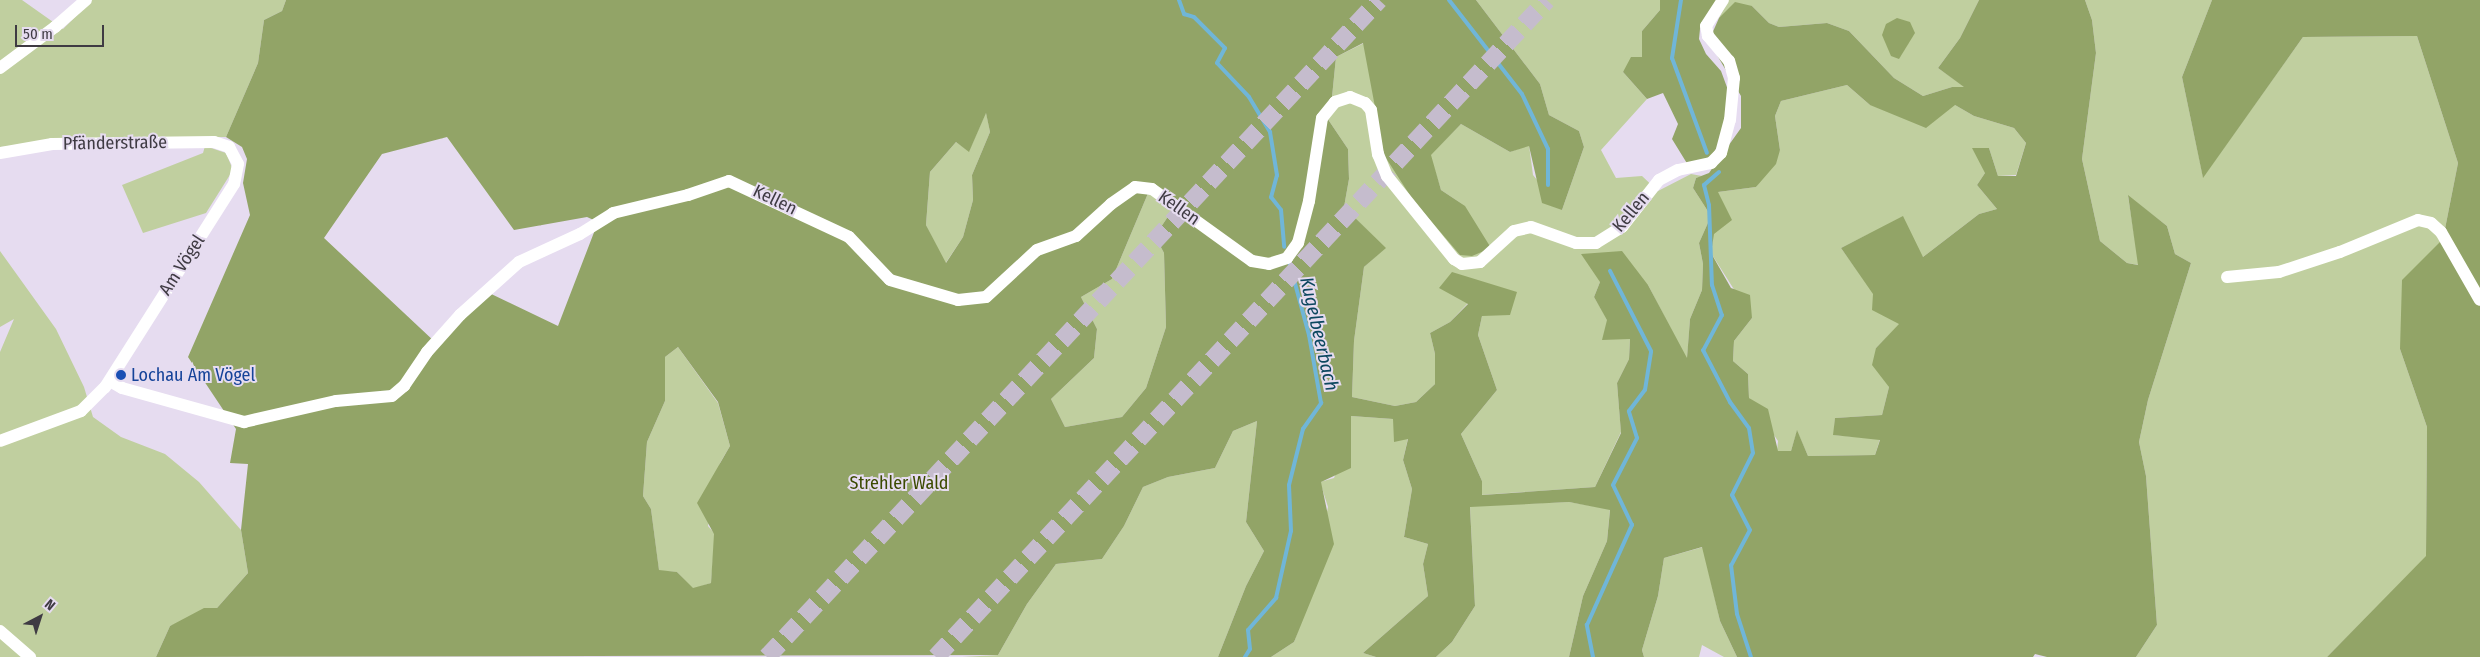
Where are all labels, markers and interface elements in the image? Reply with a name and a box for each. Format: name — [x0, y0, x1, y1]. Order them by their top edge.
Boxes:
scale bar — [18, 15, 106, 47]
text: 50 m — [23, 25, 53, 43]
street label: Pfänderstraße — [63, 131, 167, 155]
street label: Kellen — [750, 180, 800, 220]
street label: Kellen — [1154, 186, 1204, 230]
street label: Kellen — [1608, 187, 1654, 237]
street label: Am Vögel — [155, 231, 209, 299]
water label: Kugelbeerbach — [1295, 275, 1343, 393]
place label: Lochau Am Vögel — [131, 364, 255, 386]
marker: Lochau Am Vögel — [115, 369, 127, 381]
park label: Strehler Wald — [850, 472, 948, 494]
north arrow — [15, 592, 65, 642]
text: N — [41, 596, 59, 614]

